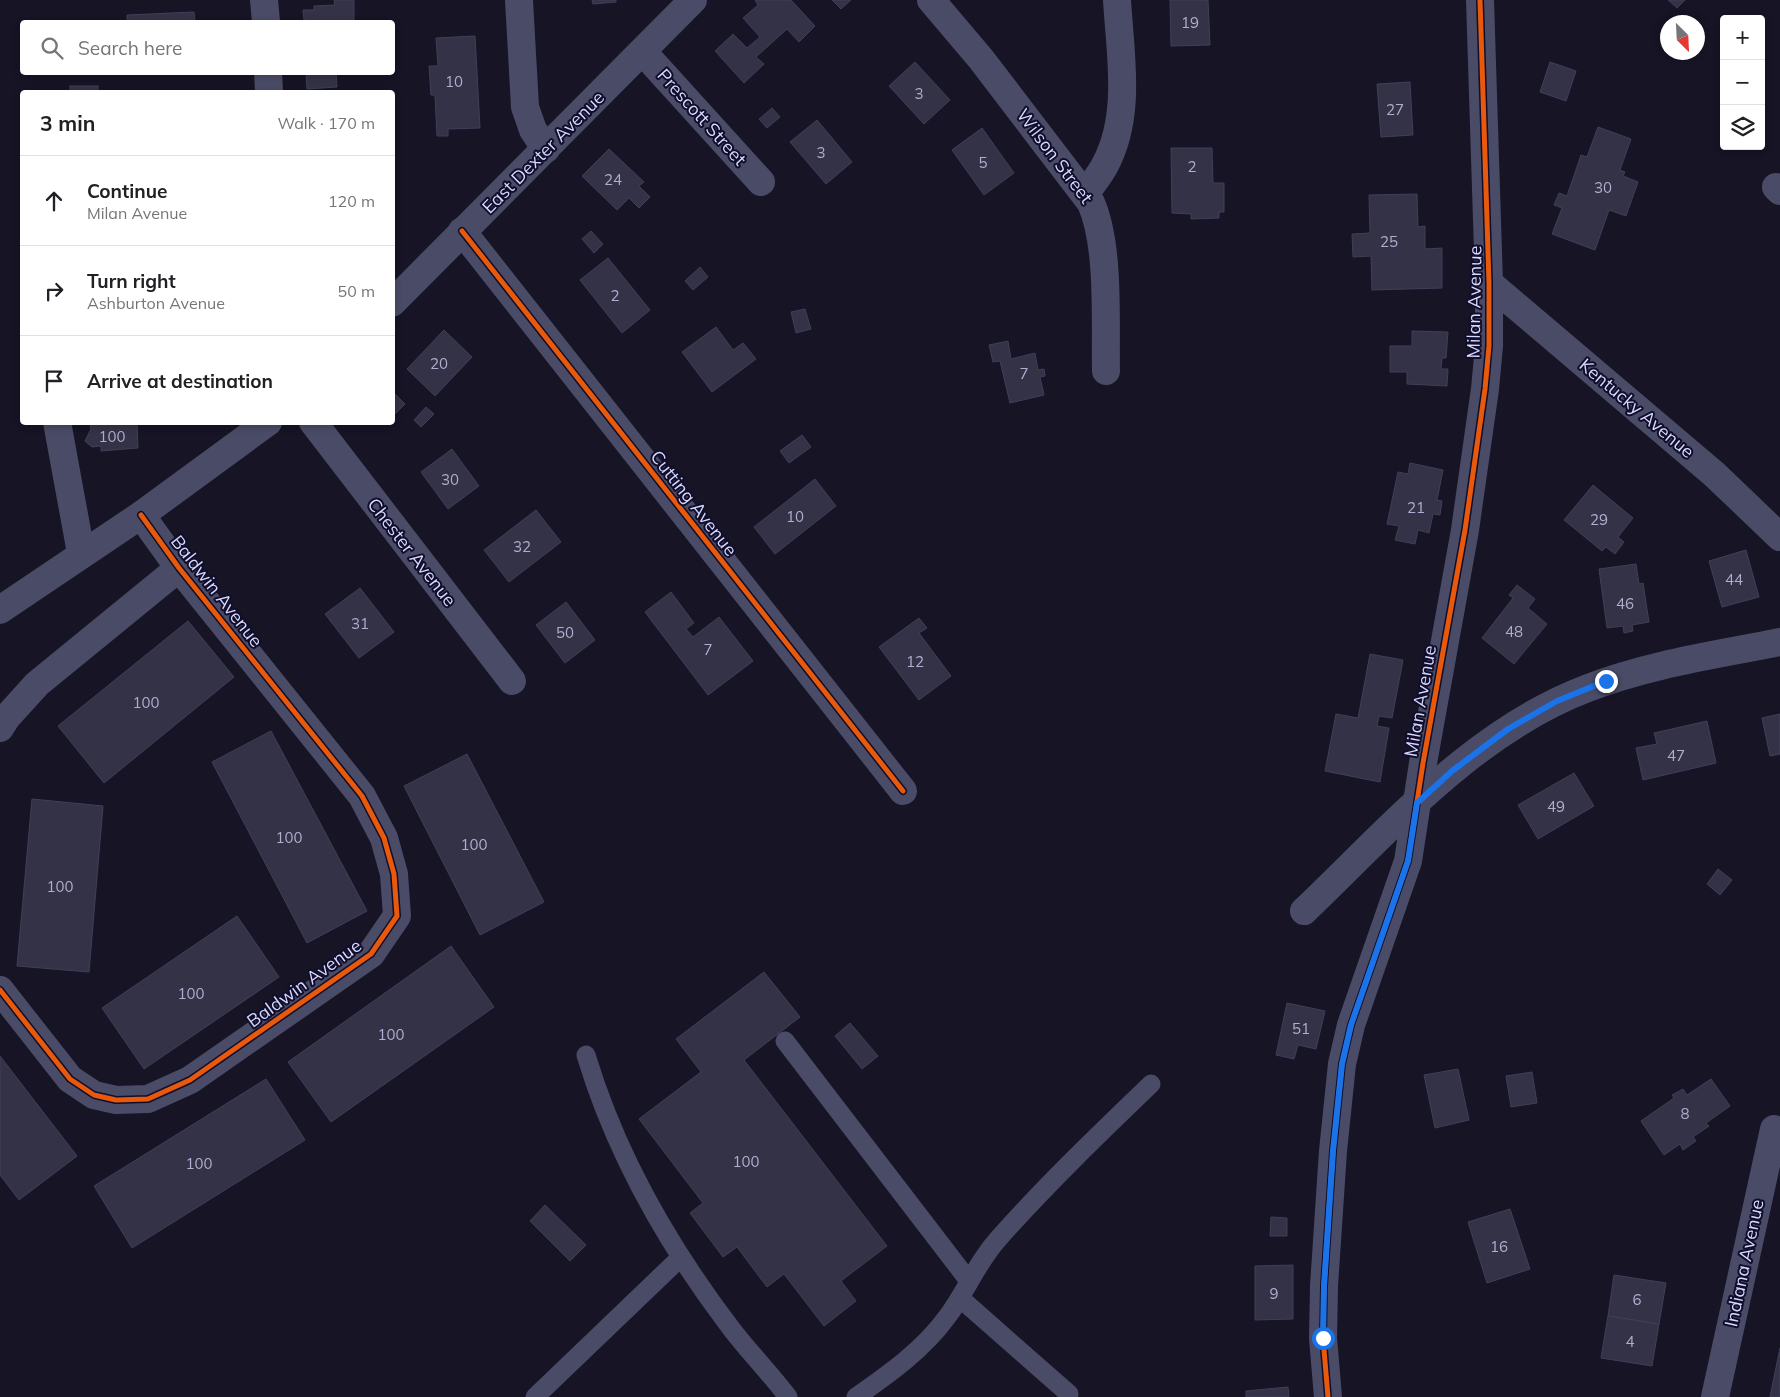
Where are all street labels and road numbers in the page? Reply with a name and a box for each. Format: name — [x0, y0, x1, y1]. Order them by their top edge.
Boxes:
street label: Prescott Street — [652, 64, 752, 170]
street label: East Dexter Avenue — [477, 86, 609, 218]
street label: Wilson Street — [1012, 104, 1098, 208]
street label: Milan Avenue — [1462, 245, 1486, 359]
street label: Kentucky Avenue — [1575, 353, 1699, 463]
street label: Cutting Avenue — [646, 446, 742, 560]
street label: Chester Avenue — [362, 493, 462, 611]
street label: Baldwin Avenue — [166, 530, 268, 652]
street label: Milan Avenue — [1399, 643, 1441, 759]
street label: Baldwin Avenue — [242, 934, 366, 1032]
street label: Indiana Avenue — [1719, 1197, 1769, 1329]

